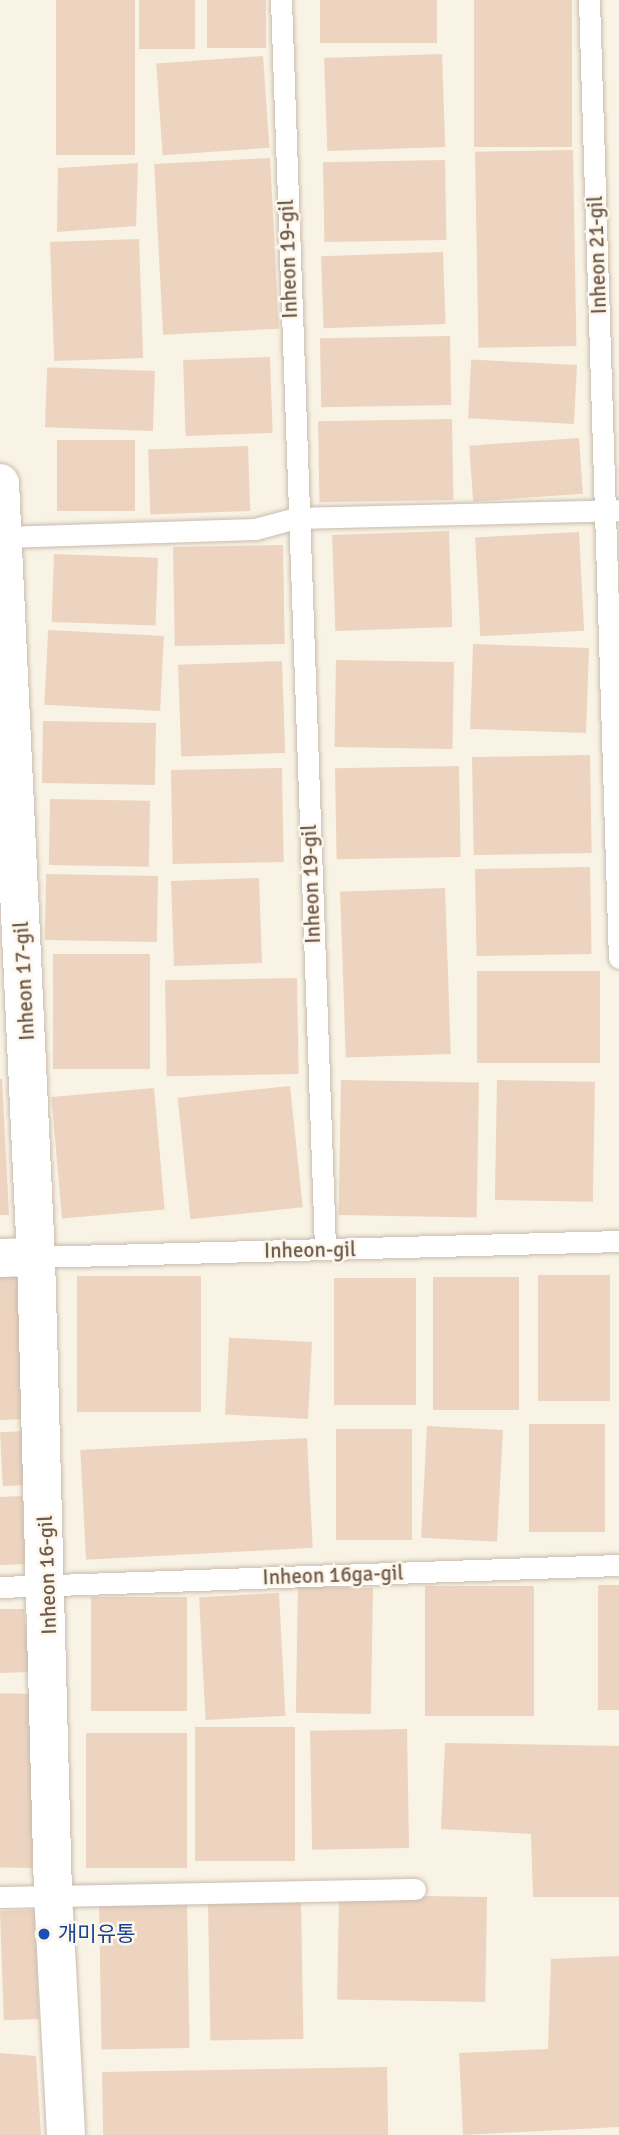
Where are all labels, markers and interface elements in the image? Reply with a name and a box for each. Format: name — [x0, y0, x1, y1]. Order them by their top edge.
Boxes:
street label: Inheon 21-gil — [582, 195, 612, 315]
street label: Inheon 19-gil — [273, 199, 303, 319]
street label: Inheon 19-gil — [296, 824, 326, 944]
street label: Inheon 17-gil — [8, 921, 40, 1041]
street label: Inheon-gil — [264, 1237, 356, 1263]
street label: Inheon 16-gil — [32, 1515, 62, 1635]
street label: Inheon 16ga-gil — [262, 1560, 404, 1590]
place label: 개미유통 — [58, 1921, 135, 1947]
marker: 개미유통 — [36, 1926, 52, 1942]

